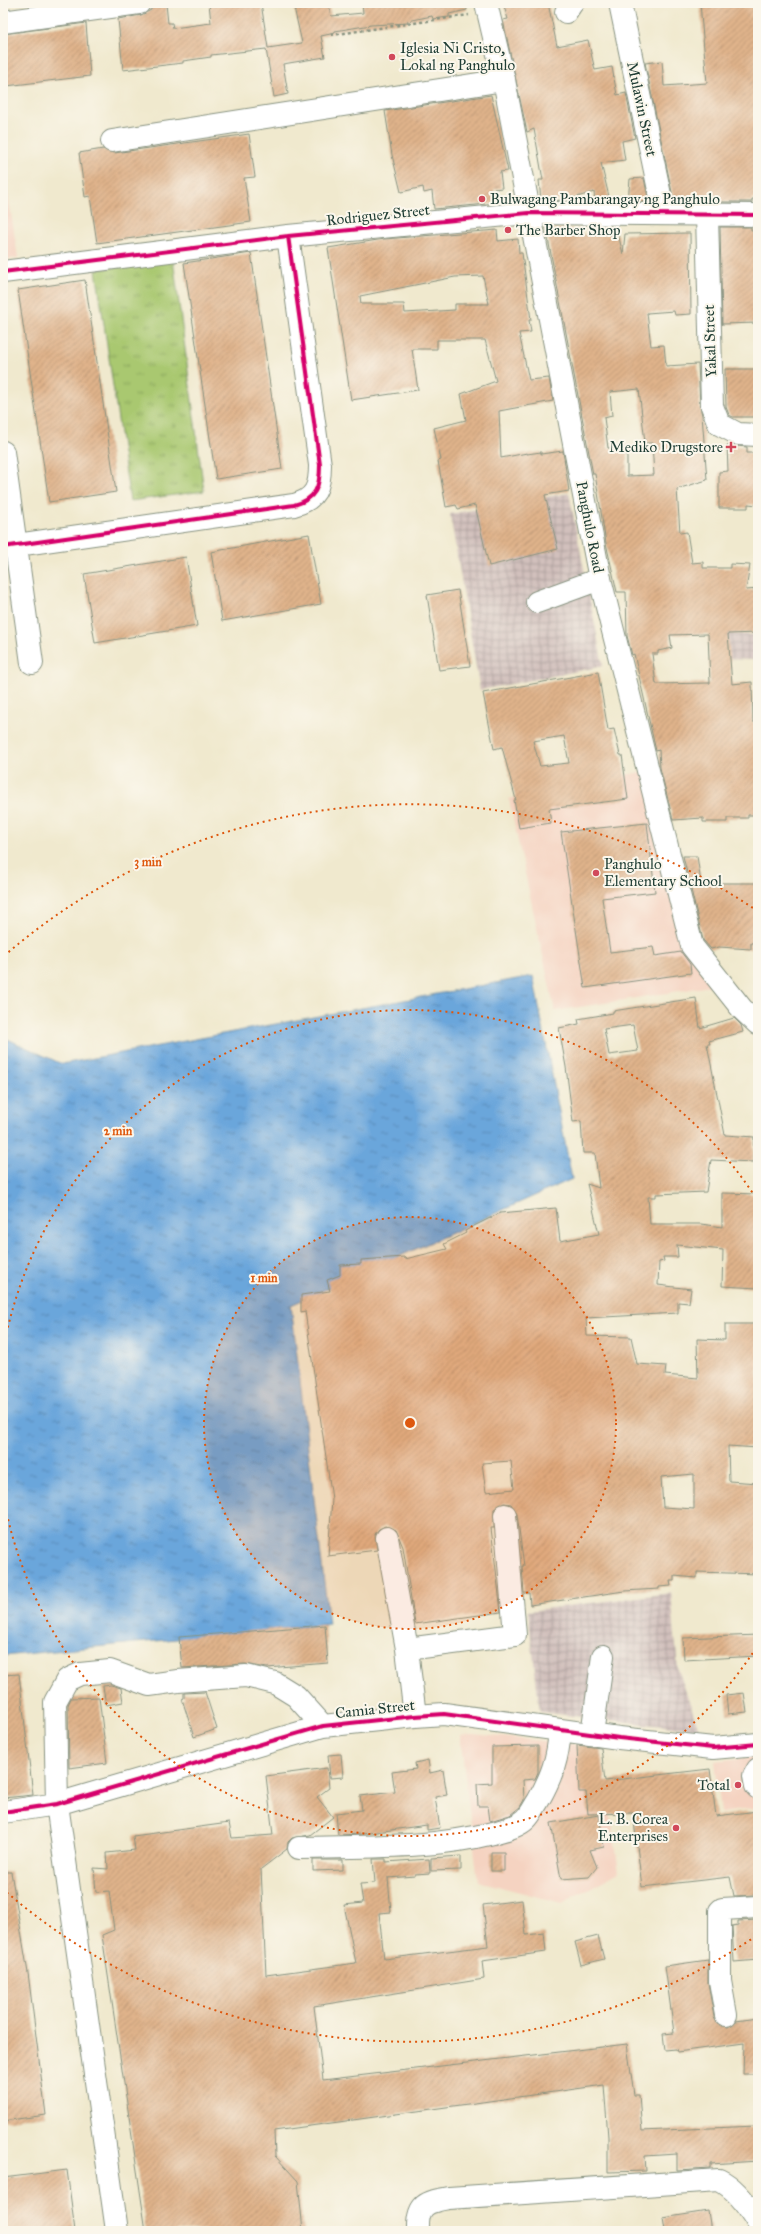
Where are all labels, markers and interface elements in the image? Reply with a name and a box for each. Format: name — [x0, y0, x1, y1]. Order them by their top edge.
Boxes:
place label: Iglesia Ni Cristo, Lokal ng Panghulo — [400, 39, 516, 74]
marker: Iglesia Ni Cristo, Lokal ng Panghulo — [387, 52, 397, 62]
street label: Mulawin Street — [623, 60, 661, 159]
place label: Bulwagang Pambarangay ng Panghulo — [490, 190, 720, 208]
marker: Bulwagang Pambarangay ng Panghulo — [477, 194, 487, 204]
street label: Rodriguez Street — [325, 201, 431, 229]
place label: The Barber Shop — [516, 221, 620, 239]
marker: The Barber Shop — [503, 225, 513, 235]
street label: Yakal Street — [700, 304, 720, 378]
place label: Mediko Drugstore — [609, 438, 723, 456]
marker: Mediko Drugstore — [726, 442, 736, 452]
street label: Panghulo Road — [572, 480, 608, 575]
text: 3 min — [134, 855, 162, 870]
place label: Panghulo Elementary School — [604, 855, 723, 890]
marker: Panghulo Elementary School — [591, 868, 601, 878]
text: 2 min — [104, 1124, 133, 1138]
text: 1 min — [250, 1271, 278, 1285]
centre of rings — [403, 1416, 417, 1430]
street label: Camia Street — [334, 1696, 416, 1722]
place label: Total — [698, 1776, 731, 1794]
marker: Total — [733, 1780, 743, 1790]
place label: L. B. Corea Enterprises — [598, 1810, 669, 1845]
marker: L. B. Corea Enterprises — [671, 1823, 681, 1833]

